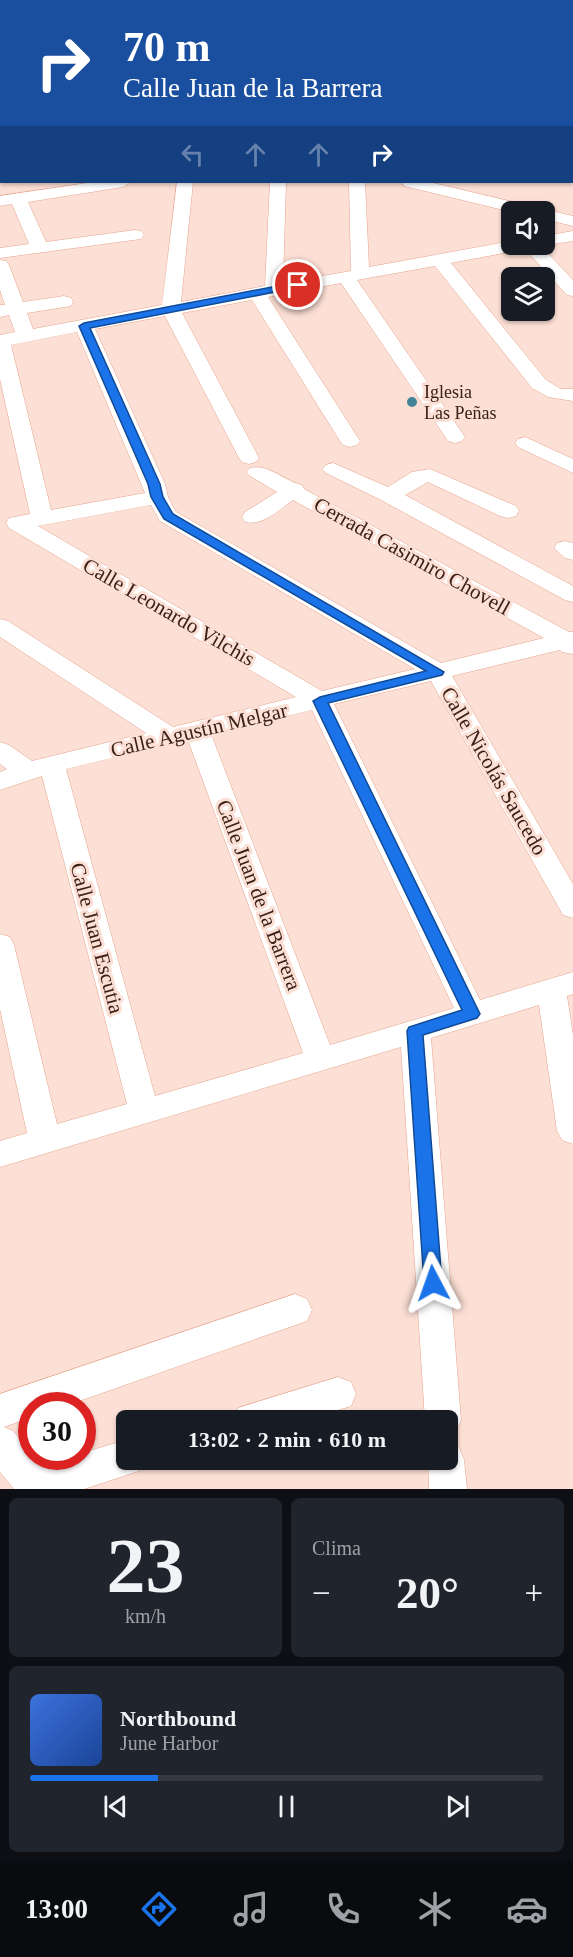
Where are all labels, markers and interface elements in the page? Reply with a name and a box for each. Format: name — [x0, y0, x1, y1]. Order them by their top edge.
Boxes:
icon: right — [24, 24, 102, 102]
text: 70 m — [123, 24, 211, 70]
text: Calle Juan de la Barrera — [123, 73, 382, 103]
icon: left — [176, 138, 209, 171]
icon: ahead — [239, 138, 272, 171]
icon: ahead — [302, 138, 335, 171]
icon: right — [365, 138, 398, 171]
map controls — [501, 201, 555, 321]
button: sound — [501, 201, 555, 255]
pin — [272, 259, 323, 310]
button: layers — [501, 267, 555, 321]
icon: arrive — [281, 268, 314, 301]
place label: Iglesia Las Peñas — [424, 382, 496, 423]
marker: Iglesia Las Peñas — [405, 395, 419, 409]
street label: Cerrada Casimiro Chovell — [310, 492, 514, 620]
street label: Calle Leonardo Vilchis — [79, 553, 259, 671]
street label: Calle Nicolás Saucedo — [436, 683, 552, 859]
street label: Calle Agustín Melgar — [108, 698, 290, 762]
street label: Calle Juan de la Barrera — [212, 797, 307, 994]
street label: Calle Juan Escutia — [65, 860, 129, 1017]
position arrow — [401, 1251, 465, 1315]
speed limit sign: 30 — [18, 1392, 96, 1470]
text: 13:02 · 2 min · 610 m — [188, 1427, 386, 1452]
text: 23 — [107, 1522, 185, 1609]
text: Clima — [312, 1537, 361, 1559]
text: 20° — [396, 1568, 459, 1618]
text: − — [312, 1575, 331, 1611]
text: + — [524, 1575, 543, 1611]
text: km/h — [125, 1605, 166, 1627]
text: Northbound — [120, 1706, 236, 1731]
text: June Harbor — [120, 1732, 218, 1754]
icon: previous — [99, 1790, 132, 1823]
icon: pause — [270, 1790, 303, 1823]
icon: next — [441, 1790, 474, 1823]
icon: directions — [138, 1888, 180, 1930]
icon: music — [230, 1888, 272, 1930]
icon: phone — [322, 1888, 364, 1930]
icon: climate — [414, 1888, 456, 1930]
icon: car — [506, 1888, 548, 1930]
text: 13:00 — [25, 1894, 88, 1924]

